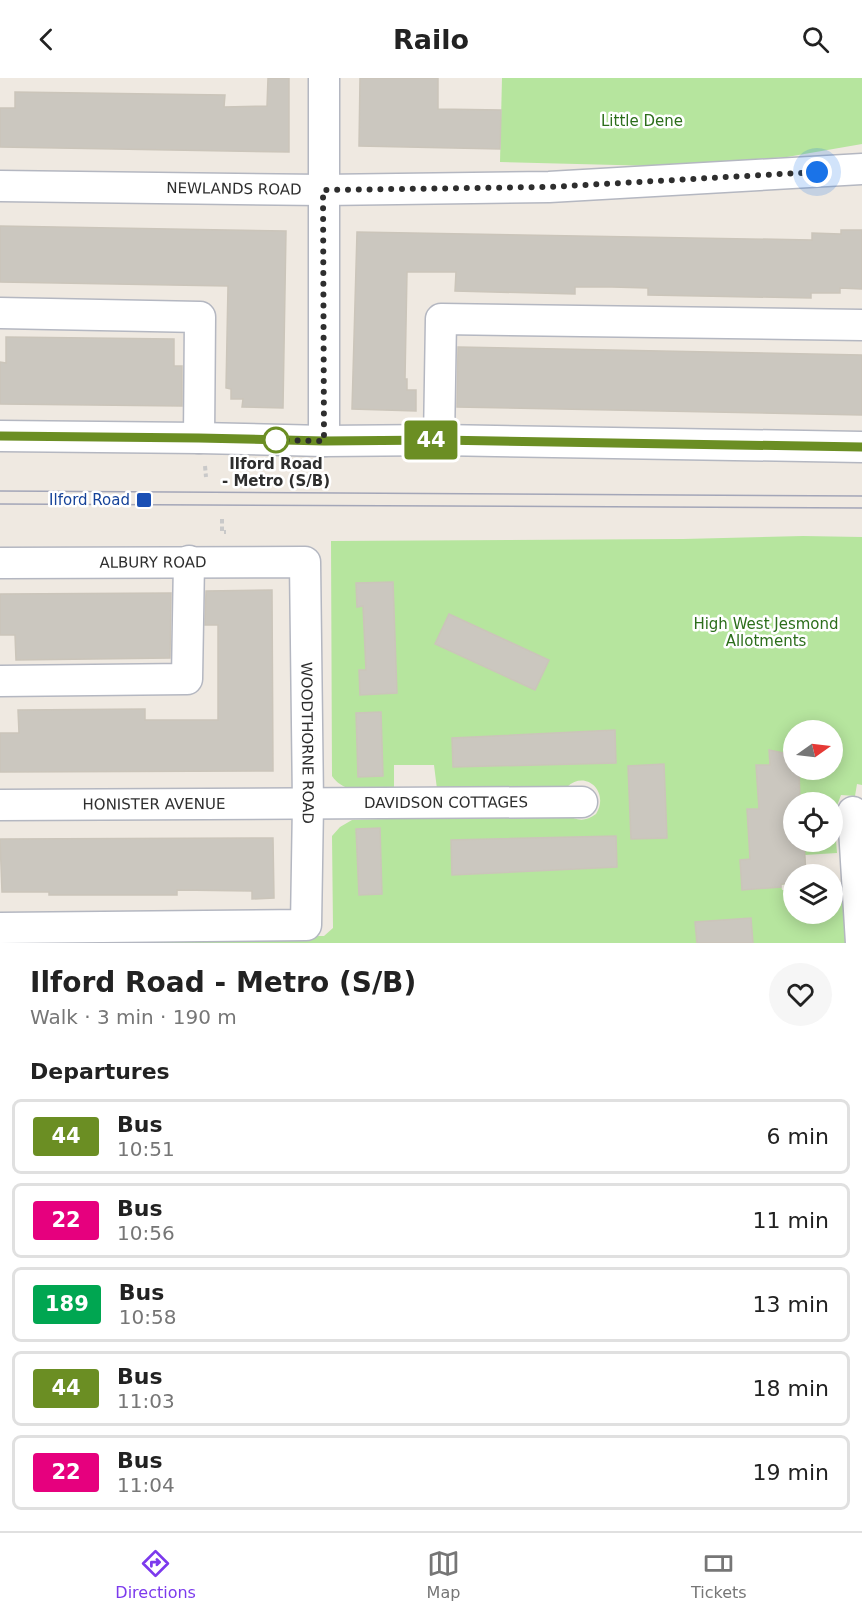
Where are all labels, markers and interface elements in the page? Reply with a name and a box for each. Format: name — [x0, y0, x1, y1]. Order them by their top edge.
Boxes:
icon: back — [30, 23, 63, 56]
icon: search — [799, 23, 832, 56]
text: Railo — [393, 24, 469, 55]
park label: Little Dene — [601, 112, 683, 130]
your location — [802, 157, 832, 187]
street label: NEWLANDS ROAD — [166, 179, 302, 199]
line badge: 44 — [404, 420, 458, 460]
marker: Ilford Road - Metro (S/B) — [263, 427, 289, 453]
text: 44 — [416, 428, 446, 452]
place label: Ilford Road - Metro (S/B) — [222, 455, 330, 490]
place label: Ilford Road — [49, 491, 130, 509]
marker: Ilford Road — [135, 491, 153, 509]
street label: ALBURY ROAD — [99, 553, 207, 572]
park label: High West Jesmond Allotments — [693, 615, 839, 650]
street label: WOODTHORNE ROAD — [297, 662, 317, 824]
north arrow — [783, 720, 843, 780]
map controls — [783, 720, 843, 924]
button: locate — [783, 792, 843, 852]
street label: DAVIDSON COTTAGES — [364, 793, 528, 812]
street label: HONISTER AVENUE — [82, 795, 226, 814]
button: layers — [783, 864, 843, 924]
button: heart — [769, 963, 832, 1026]
text: Ilford Road - Metro (S/B) — [30, 966, 416, 999]
text: Walk · 3 min · 190 m — [30, 1005, 237, 1029]
text: Departures — [30, 1059, 170, 1084]
text: Bus — [117, 1112, 163, 1137]
text: 44 — [51, 1124, 81, 1148]
text: 6 min — [767, 1124, 829, 1149]
text: 10:51 — [117, 1137, 175, 1161]
text: Bus — [117, 1196, 163, 1221]
text: 22 — [51, 1208, 81, 1232]
text: 11 min — [753, 1208, 829, 1233]
text: 10:56 — [117, 1221, 175, 1245]
text: Bus — [119, 1280, 164, 1305]
text: 189 — [45, 1292, 89, 1316]
text: 13 min — [753, 1292, 829, 1317]
text: 10:58 — [119, 1305, 176, 1329]
text: Bus — [117, 1364, 163, 1389]
text: 44 — [51, 1376, 81, 1400]
text: 18 min — [753, 1376, 829, 1401]
text: 11:03 — [117, 1389, 175, 1413]
text: Bus — [117, 1448, 163, 1473]
text: 22 — [51, 1460, 81, 1484]
text: 19 min — [753, 1460, 829, 1485]
text: 11:04 — [117, 1473, 175, 1497]
tab: Directions — [115, 1547, 196, 1602]
tab: Map — [427, 1547, 460, 1602]
tab: Tickets — [691, 1547, 747, 1602]

